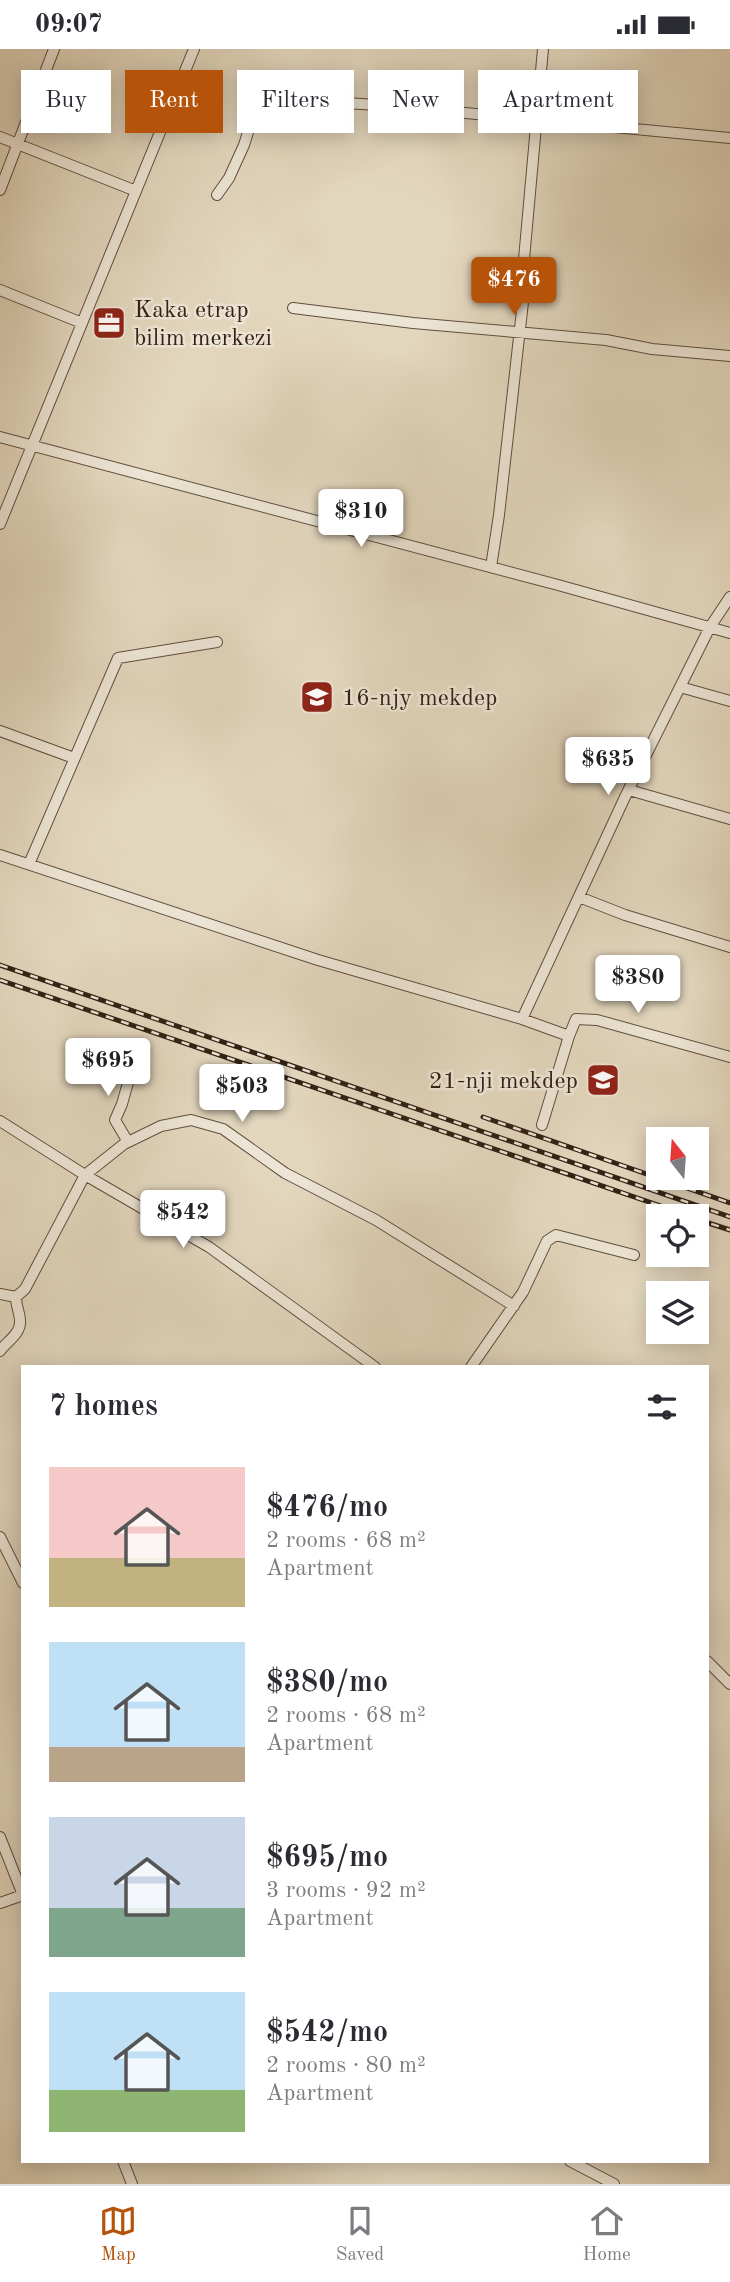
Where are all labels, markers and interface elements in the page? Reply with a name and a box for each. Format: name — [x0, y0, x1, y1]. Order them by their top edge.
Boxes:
text: 09:07 — [35, 12, 103, 38]
chip: Buy — [21, 70, 111, 133]
chip: Rent — [125, 70, 223, 133]
chip: Filters — [237, 70, 354, 133]
chip: New — [368, 70, 464, 133]
chip: Apartment — [478, 70, 638, 133]
pin: $476 — [473, 257, 555, 317]
text: $476 — [487, 268, 541, 291]
place label: Kaka etrap bilim merkezi — [134, 299, 272, 351]
office icon: Kaka etrap bilim merkezi — [90, 304, 128, 342]
pin: $310 — [320, 489, 402, 549]
text: $310 — [334, 500, 388, 523]
school or university icon: 16-njy mekdep — [298, 678, 336, 716]
place label: 16-njy mekdep — [342, 687, 497, 711]
pin: $635 — [567, 737, 649, 797]
text: $635 — [581, 748, 635, 771]
pin: $380 — [597, 955, 679, 1015]
text: $380 — [611, 966, 665, 989]
pin: $695 — [67, 1039, 149, 1098]
text: $695 — [81, 1049, 135, 1072]
school or university icon: 21-nji mekdep — [584, 1061, 622, 1099]
pin: $503 — [201, 1065, 283, 1124]
place label: 21-nji mekdep — [429, 1070, 578, 1094]
text: $503 — [215, 1075, 269, 1098]
north arrow — [646, 1127, 709, 1190]
map controls — [646, 1127, 709, 1344]
pin: $542 — [142, 1191, 224, 1250]
text: $542 — [156, 1201, 210, 1224]
button: locate — [646, 1204, 709, 1267]
button: layers — [646, 1281, 709, 1344]
icon: filters — [643, 1388, 681, 1426]
text: 7 homes — [49, 1392, 158, 1422]
text: $476/mo — [266, 1493, 388, 1523]
icon: home — [105, 1495, 189, 1579]
text: 2 rooms · 68 m² — [266, 1529, 426, 1552]
text: Apartment — [266, 1557, 374, 1580]
text: $380/mo — [266, 1668, 388, 1698]
icon: home — [105, 1670, 189, 1754]
text: 2 rooms · 68 m² — [266, 1704, 426, 1727]
text: Apartment — [266, 1732, 374, 1755]
text: $695/mo — [266, 1843, 388, 1873]
icon: home — [105, 1845, 189, 1929]
text: 3 rooms · 92 m² — [266, 1879, 426, 1902]
text: Apartment — [266, 1907, 374, 1930]
text: $542/mo — [266, 2018, 388, 2048]
icon: home — [105, 2020, 189, 2104]
text: 2 rooms · 80 m² — [266, 2054, 426, 2077]
text: Apartment — [266, 2082, 374, 2105]
tab: Map — [99, 2202, 137, 2267]
tab: Saved — [336, 2202, 384, 2267]
tab: Home — [583, 2202, 631, 2267]

